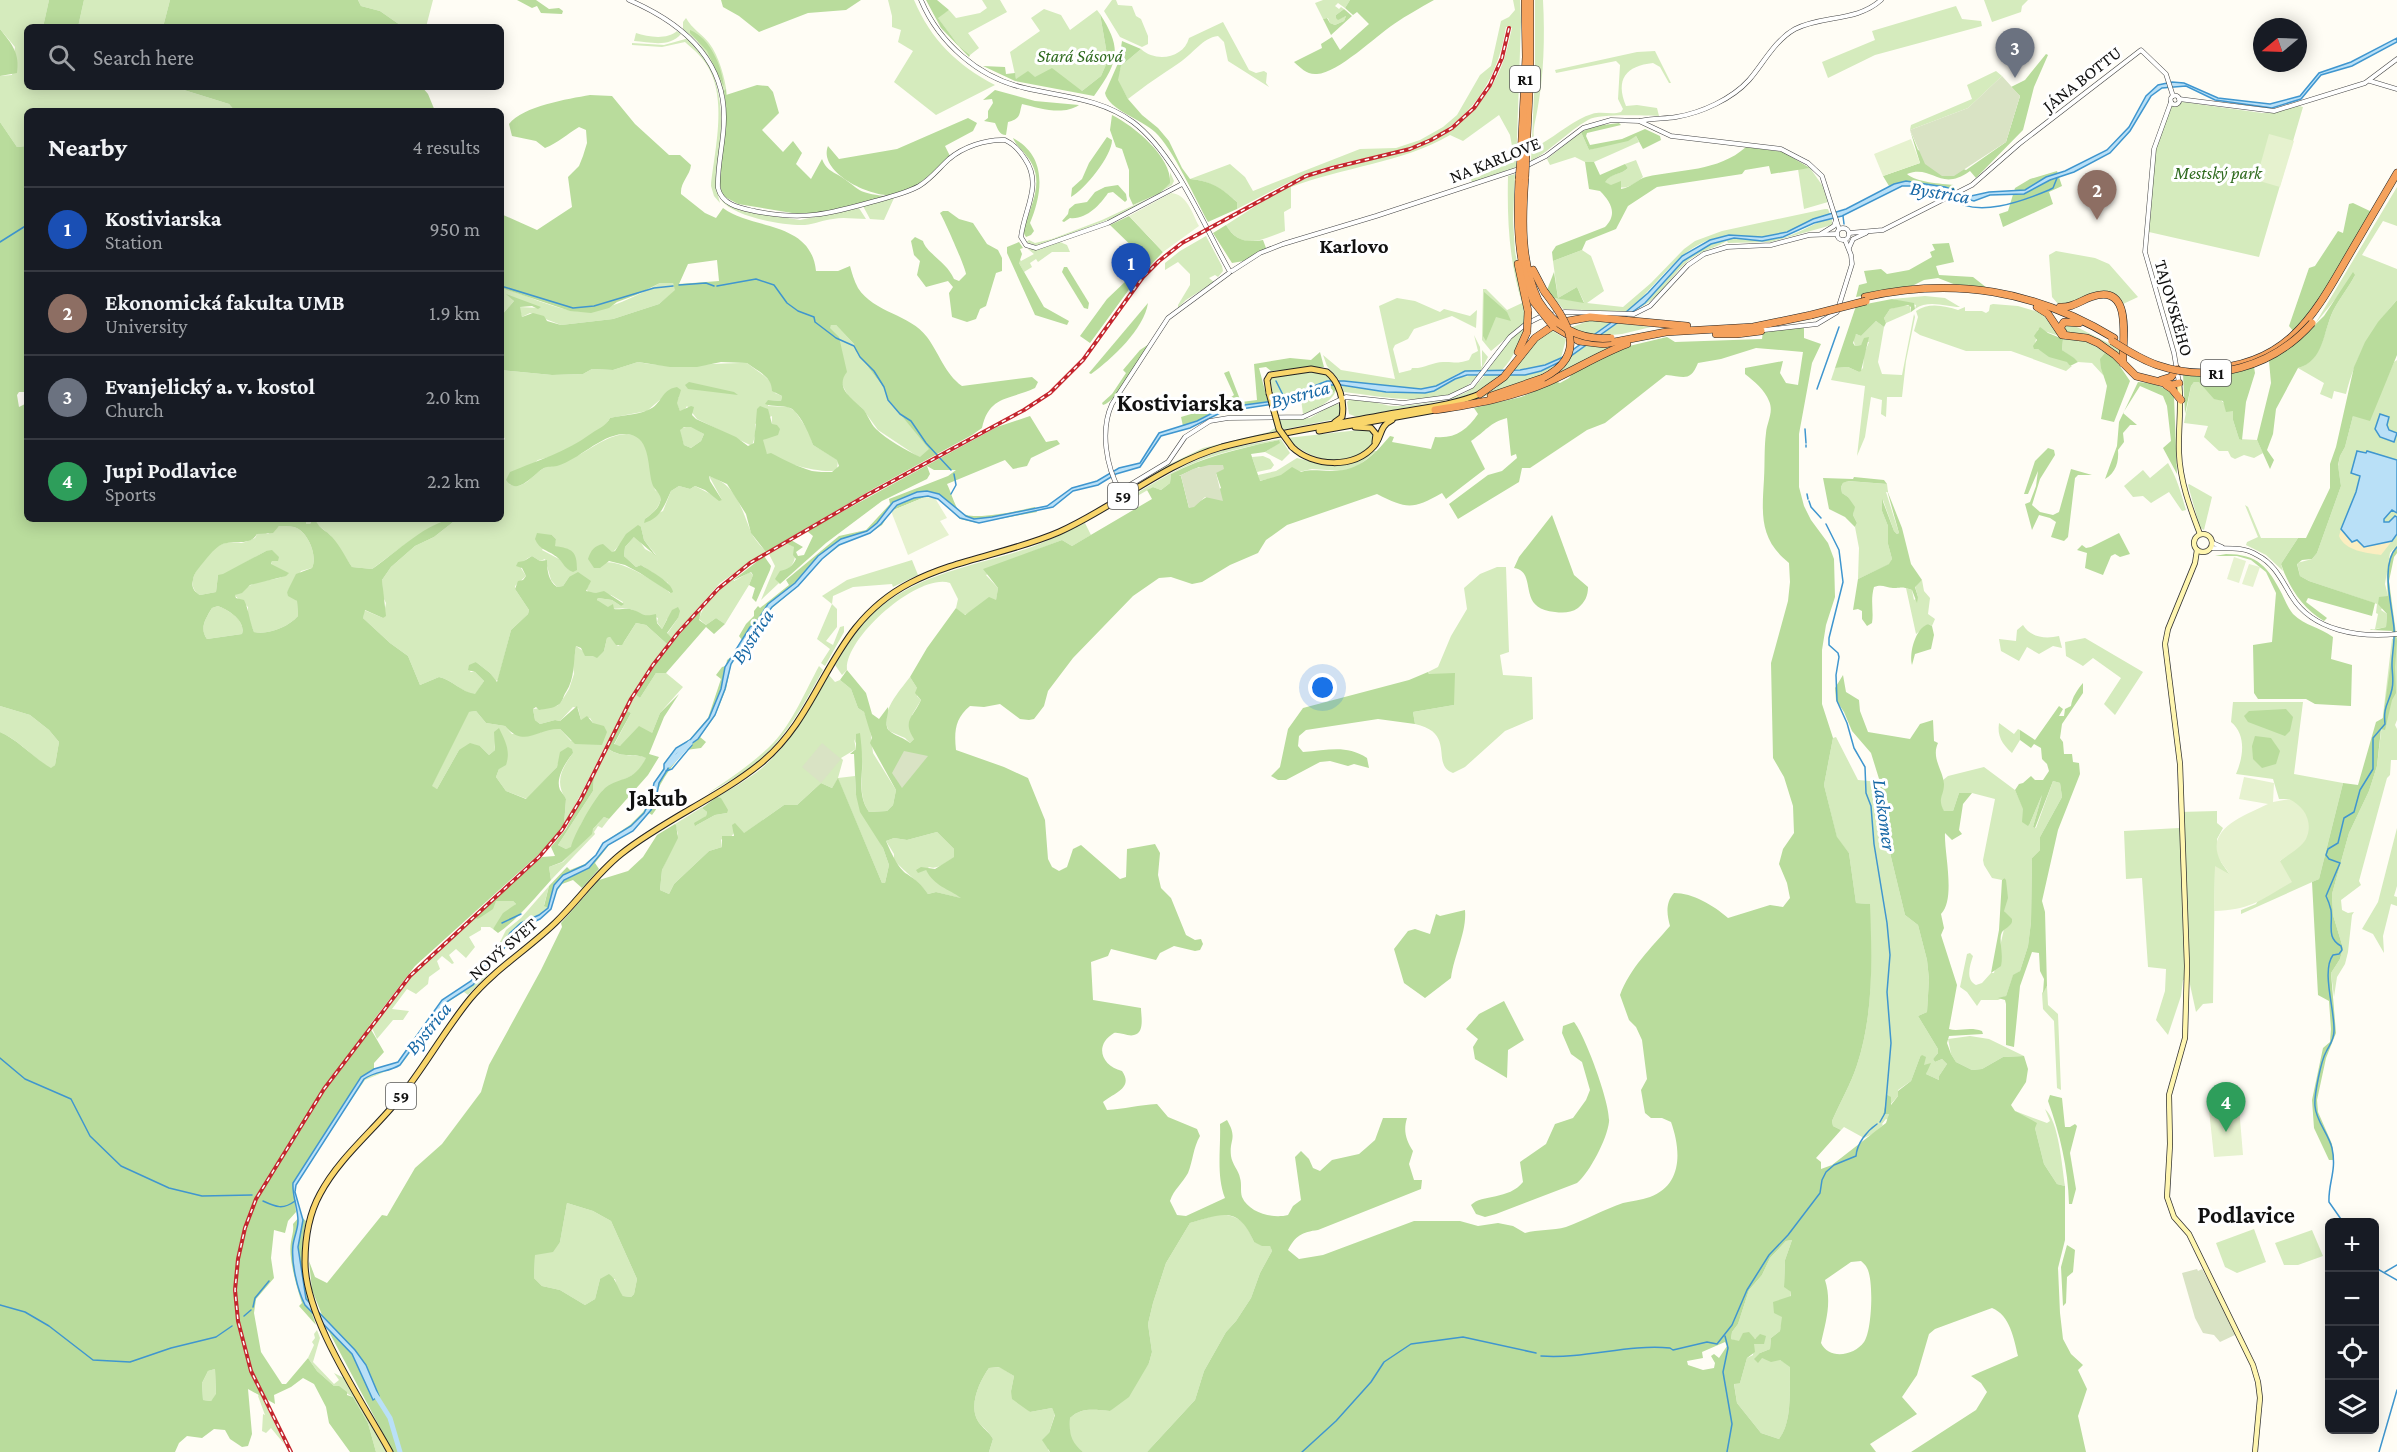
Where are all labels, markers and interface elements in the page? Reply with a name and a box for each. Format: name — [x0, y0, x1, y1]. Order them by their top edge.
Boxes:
north arrow — [2253, 18, 2307, 72]
search box — [24, 24, 504, 90]
pin: 3 — [1996, 28, 2034, 78]
icon: search — [45, 41, 78, 74]
street label: JÁNA BOTTU — [2037, 42, 2125, 117]
text: Search here — [93, 45, 194, 70]
park label: Stará Sásová — [1037, 46, 1124, 66]
road number: R1 — [1510, 66, 1540, 92]
text: Nearby — [48, 133, 127, 162]
street label: NA KARLOVE — [1447, 133, 1544, 187]
text: 4 results — [413, 136, 480, 158]
park label: Mestský park — [2173, 163, 2263, 183]
pin: 2 — [2078, 170, 2116, 220]
water label: Bystrica — [1908, 176, 1971, 209]
text: Kostiviarska — [105, 206, 221, 231]
text: 1 — [64, 218, 71, 240]
text: 950 m — [429, 218, 480, 240]
text: Station — [105, 231, 163, 253]
district label: Karlovo — [1319, 234, 1389, 258]
pin: 1 — [1112, 244, 1150, 293]
street label: TAJOVSKÉHO — [2151, 258, 2197, 358]
text: Ekonomická fakulta UMB — [105, 290, 345, 315]
text: 2 — [62, 302, 73, 324]
text: 1.9 km — [429, 302, 480, 324]
text: University — [105, 315, 188, 337]
road number: R1 — [2201, 360, 2231, 386]
text: Evanjelický a. v. kostol — [105, 374, 315, 399]
water label: Bystrica — [1268, 376, 1332, 413]
text: 3 — [63, 386, 72, 408]
text: 2.0 km — [426, 386, 480, 408]
district label: Kostiviarska — [1116, 389, 1244, 416]
text: Church — [105, 399, 164, 421]
text: Jupi Podlavice — [105, 458, 237, 483]
text: 4 — [62, 470, 73, 492]
text: 2.2 km — [427, 470, 480, 492]
text: Sports — [105, 483, 156, 505]
road number: 59 — [1108, 483, 1138, 509]
water label: Bystrica — [726, 605, 778, 668]
your location — [1308, 673, 1337, 702]
water label: Laskomer — [1869, 778, 1901, 853]
district label: Jakub — [625, 784, 688, 811]
street label: NOVÝ SVET — [465, 914, 542, 984]
water label: Bystrica — [401, 998, 456, 1059]
pin: 4 — [2206, 1082, 2246, 1132]
road number: 59 — [386, 1083, 416, 1109]
district label: Podlavice — [2197, 1201, 2295, 1228]
map controls — [2325, 1218, 2379, 1434]
button: + — [2325, 1218, 2379, 1272]
button: − — [2325, 1272, 2379, 1326]
button: locate — [2325, 1326, 2379, 1380]
button: layers — [2325, 1380, 2379, 1434]

